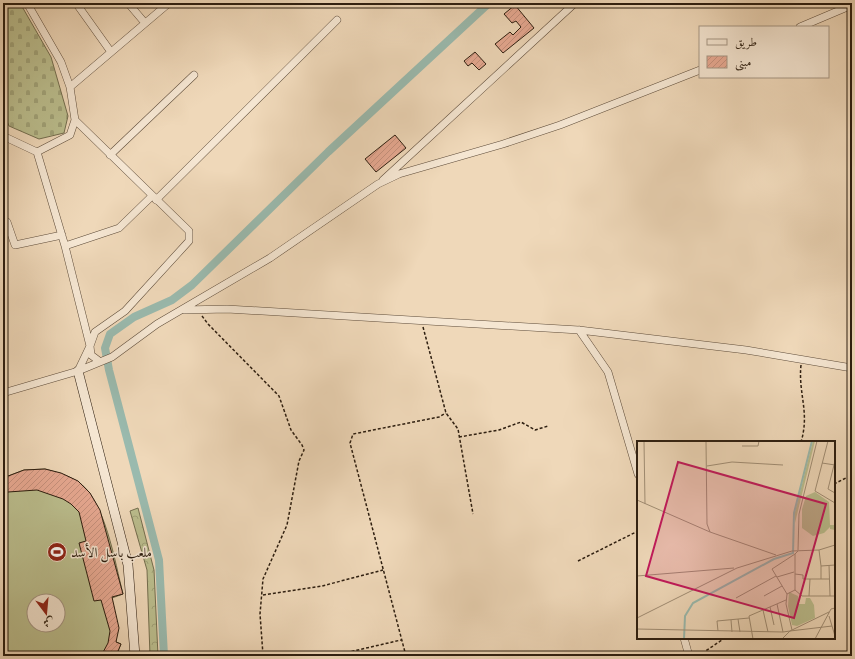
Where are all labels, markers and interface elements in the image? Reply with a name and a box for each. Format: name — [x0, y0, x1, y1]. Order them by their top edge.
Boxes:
legend — [699, 26, 829, 78]
text: طريق — [735, 35, 757, 50]
text: مبنى — [735, 55, 751, 71]
inset map — [637, 441, 835, 639]
sports icon: ملعب باسل الأسد — [46, 541, 68, 563]
place label: ملعب باسل الأسد — [71, 542, 152, 563]
north arrow — [26, 593, 66, 633]
text: ش — [42, 614, 56, 630]

